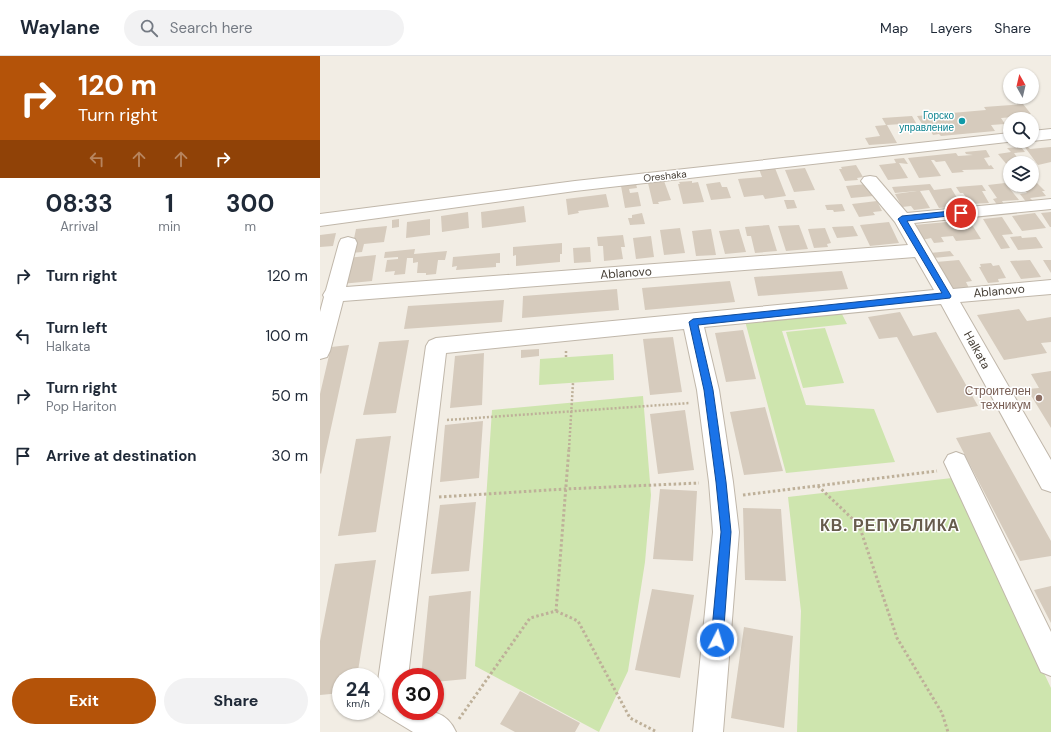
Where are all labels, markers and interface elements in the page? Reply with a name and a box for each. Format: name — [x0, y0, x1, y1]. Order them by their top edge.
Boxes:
search box — [124, 10, 404, 46]
text: Waylane — [20, 15, 100, 40]
icon: search — [138, 17, 160, 39]
text: Search here — [170, 18, 253, 38]
text: Map — [880, 19, 908, 37]
text: Layers — [930, 19, 972, 37]
text: Share — [994, 19, 1031, 37]
text: 120 m — [78, 67, 157, 104]
north arrow — [1003, 68, 1039, 104]
map controls — [1003, 68, 1039, 192]
icon: right — [12, 72, 64, 124]
text: Turn right — [78, 103, 158, 127]
place label: Горско управление — [899, 109, 954, 134]
button: search — [1003, 112, 1039, 148]
marker: Горско управление — [957, 116, 967, 126]
icon: left — [86, 148, 108, 170]
icon: ahead — [128, 148, 150, 170]
icon: ahead — [170, 148, 192, 170]
icon: right — [212, 148, 234, 170]
button: layers — [1003, 156, 1039, 192]
street label: Oreshaka — [643, 167, 687, 185]
text: 08:33 — [46, 188, 113, 219]
text: 1 — [165, 188, 174, 219]
text: 300 — [226, 188, 274, 219]
pin — [944, 196, 978, 230]
icon: arrive — [950, 202, 972, 224]
text: Arrival — [60, 218, 98, 235]
text: min — [158, 218, 181, 235]
text: m — [244, 218, 256, 235]
street label: Ablanovo — [600, 263, 652, 283]
icon: right — [12, 265, 34, 287]
text: Turn right — [46, 266, 117, 286]
text: 120 m — [267, 266, 308, 286]
street label: Ablanovo — [973, 281, 1025, 301]
text: Turn left — [46, 318, 107, 338]
icon: left — [12, 325, 34, 347]
text: 100 m — [265, 326, 308, 346]
street label: Halkata — [960, 328, 994, 372]
text: Halkata — [46, 338, 90, 355]
text: Turn right — [46, 378, 117, 398]
place label: Строителен техникум — [965, 383, 1031, 413]
icon: right — [12, 385, 34, 407]
text: 50 m — [271, 386, 308, 406]
marker: Строителен техникум — [1034, 393, 1044, 403]
text: Pop Hariton — [46, 398, 116, 415]
icon: arrive — [12, 445, 34, 467]
text: Arrive at destination — [46, 446, 197, 466]
text: 30 m — [272, 446, 308, 466]
district label: КВ. РЕПУБЛИКА — [820, 515, 960, 536]
position arrow — [696, 619, 738, 661]
speed limit sign: 30 — [392, 668, 444, 720]
text: 24 — [346, 676, 370, 702]
button: Exit — [12, 678, 156, 724]
button: Share — [164, 678, 308, 724]
text: km/h — [346, 697, 370, 710]

